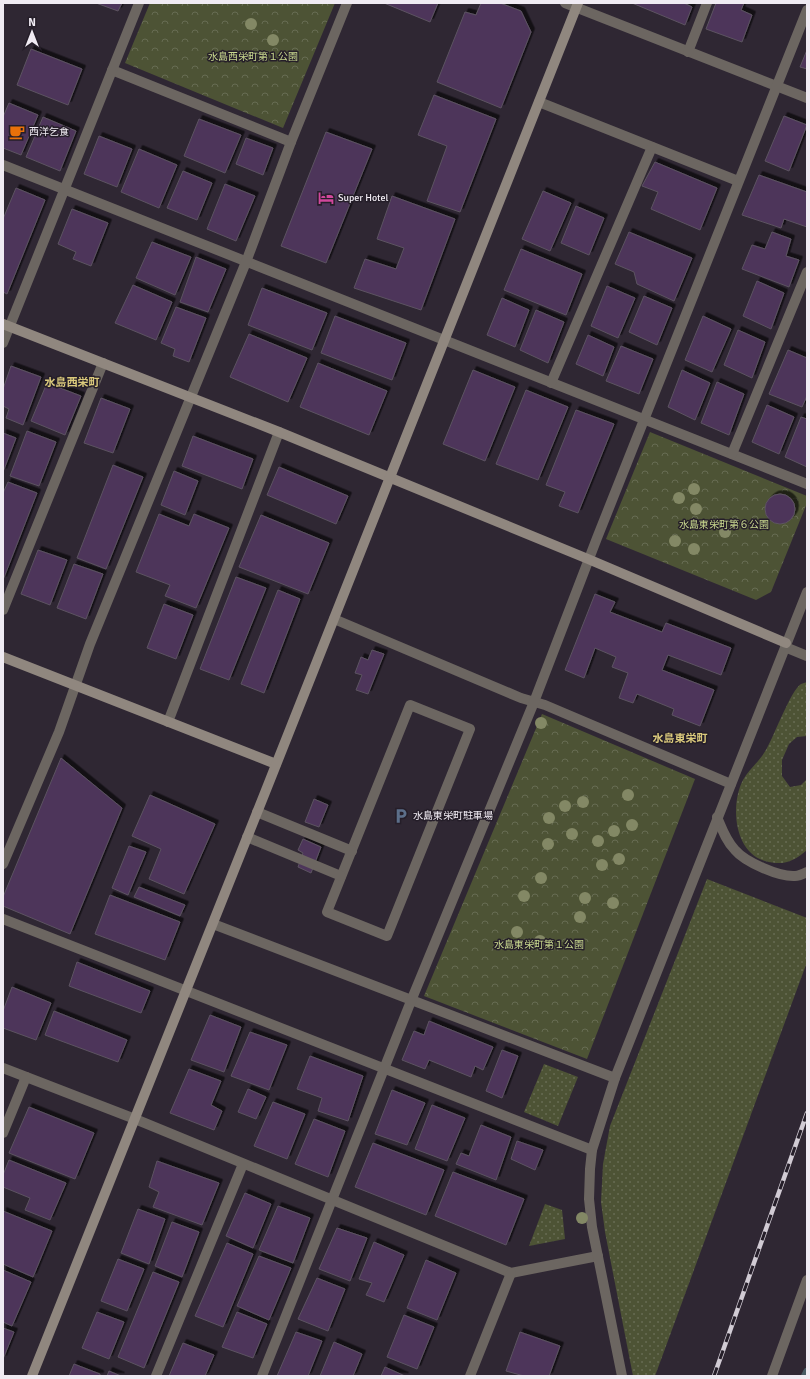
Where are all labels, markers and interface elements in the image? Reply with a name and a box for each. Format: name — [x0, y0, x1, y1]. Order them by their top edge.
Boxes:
north arrow — [12, 12, 52, 52]
text: N — [28, 16, 36, 29]
park label: 水島西栄町第１公園 — [208, 51, 298, 63]
cafe icon: 西洋乞食 — [8, 123, 26, 141]
place label: 西洋乞食 — [29, 126, 69, 138]
hotel icon: Super Hotel — [317, 189, 335, 207]
place label: Super Hotel — [338, 192, 388, 204]
district label: 水島西栄町 — [45, 376, 100, 389]
park label: 水島東栄町第６公園 — [679, 519, 769, 531]
district label: 水島東栄町 — [653, 732, 708, 745]
parking icon: 水島東栄町駐車場 — [392, 807, 410, 825]
place label: 水島東栄町駐車場 — [413, 810, 493, 822]
park label: 水島東栄町第１公園 — [494, 939, 584, 951]

